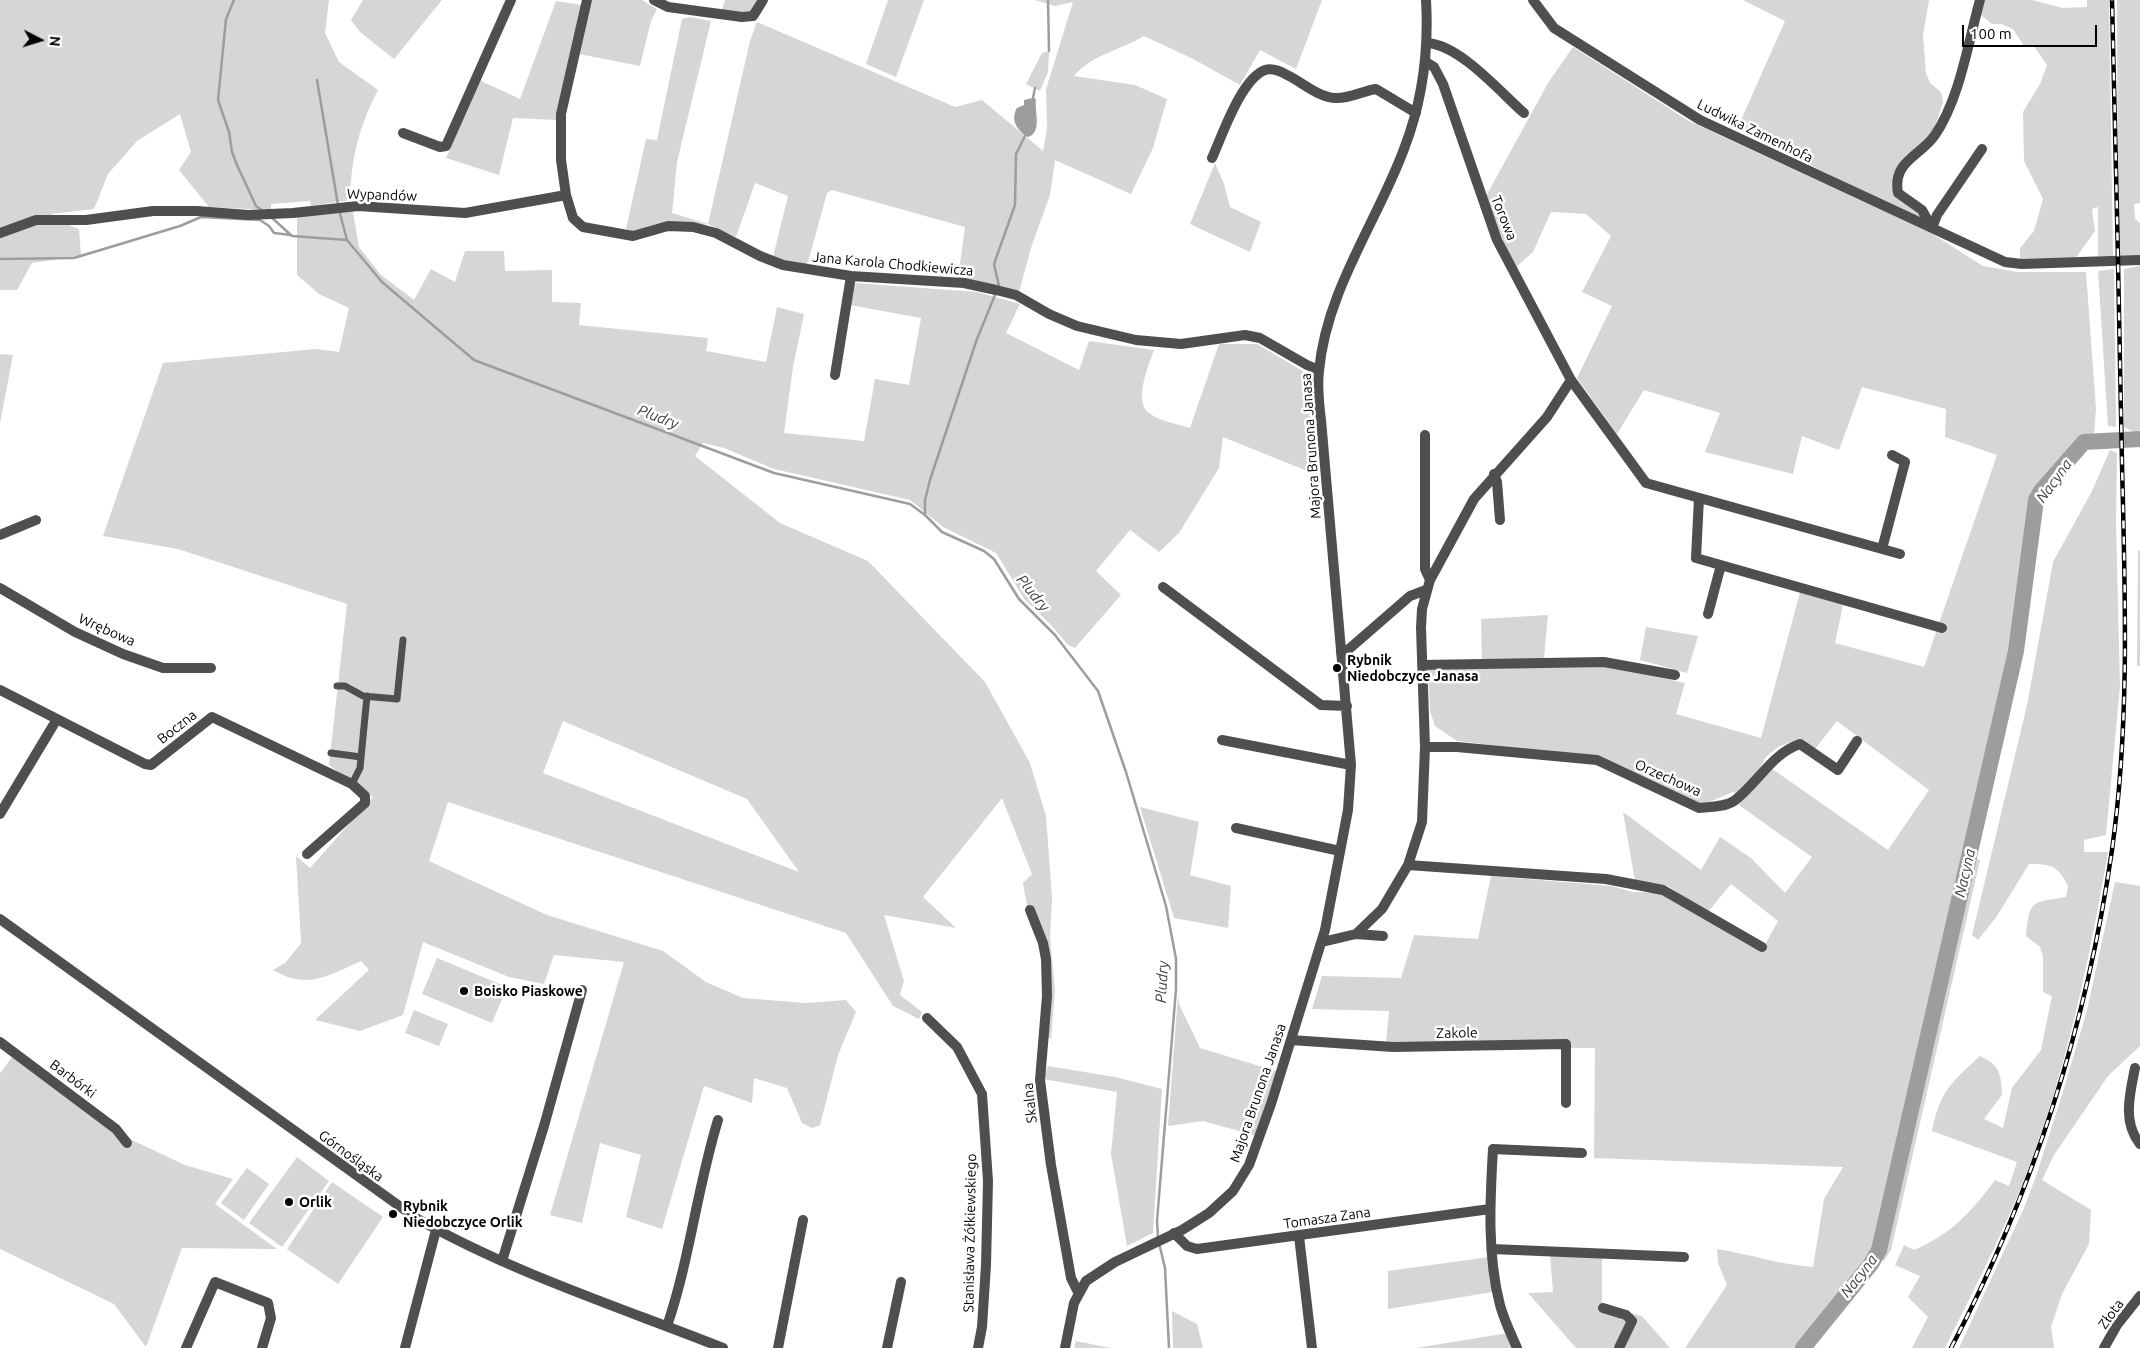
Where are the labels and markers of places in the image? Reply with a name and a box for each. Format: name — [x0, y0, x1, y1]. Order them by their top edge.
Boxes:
place label: Rybnik Niedobczyce Janasa — [1347, 652, 1479, 684]
marker: Rybnik Niedobczyce Janasa — [1331, 662, 1343, 674]
place label: Boisko Piaskowe — [474, 983, 583, 999]
marker: Boisko Piaskowe — [458, 985, 470, 997]
place label: Orlik — [299, 1194, 332, 1210]
marker: Orlik — [283, 1196, 295, 1208]
place label: Rybnik Niedobczyce Orlik — [403, 1198, 523, 1230]
marker: Rybnik Niedobczyce Orlik — [387, 1208, 399, 1220]

